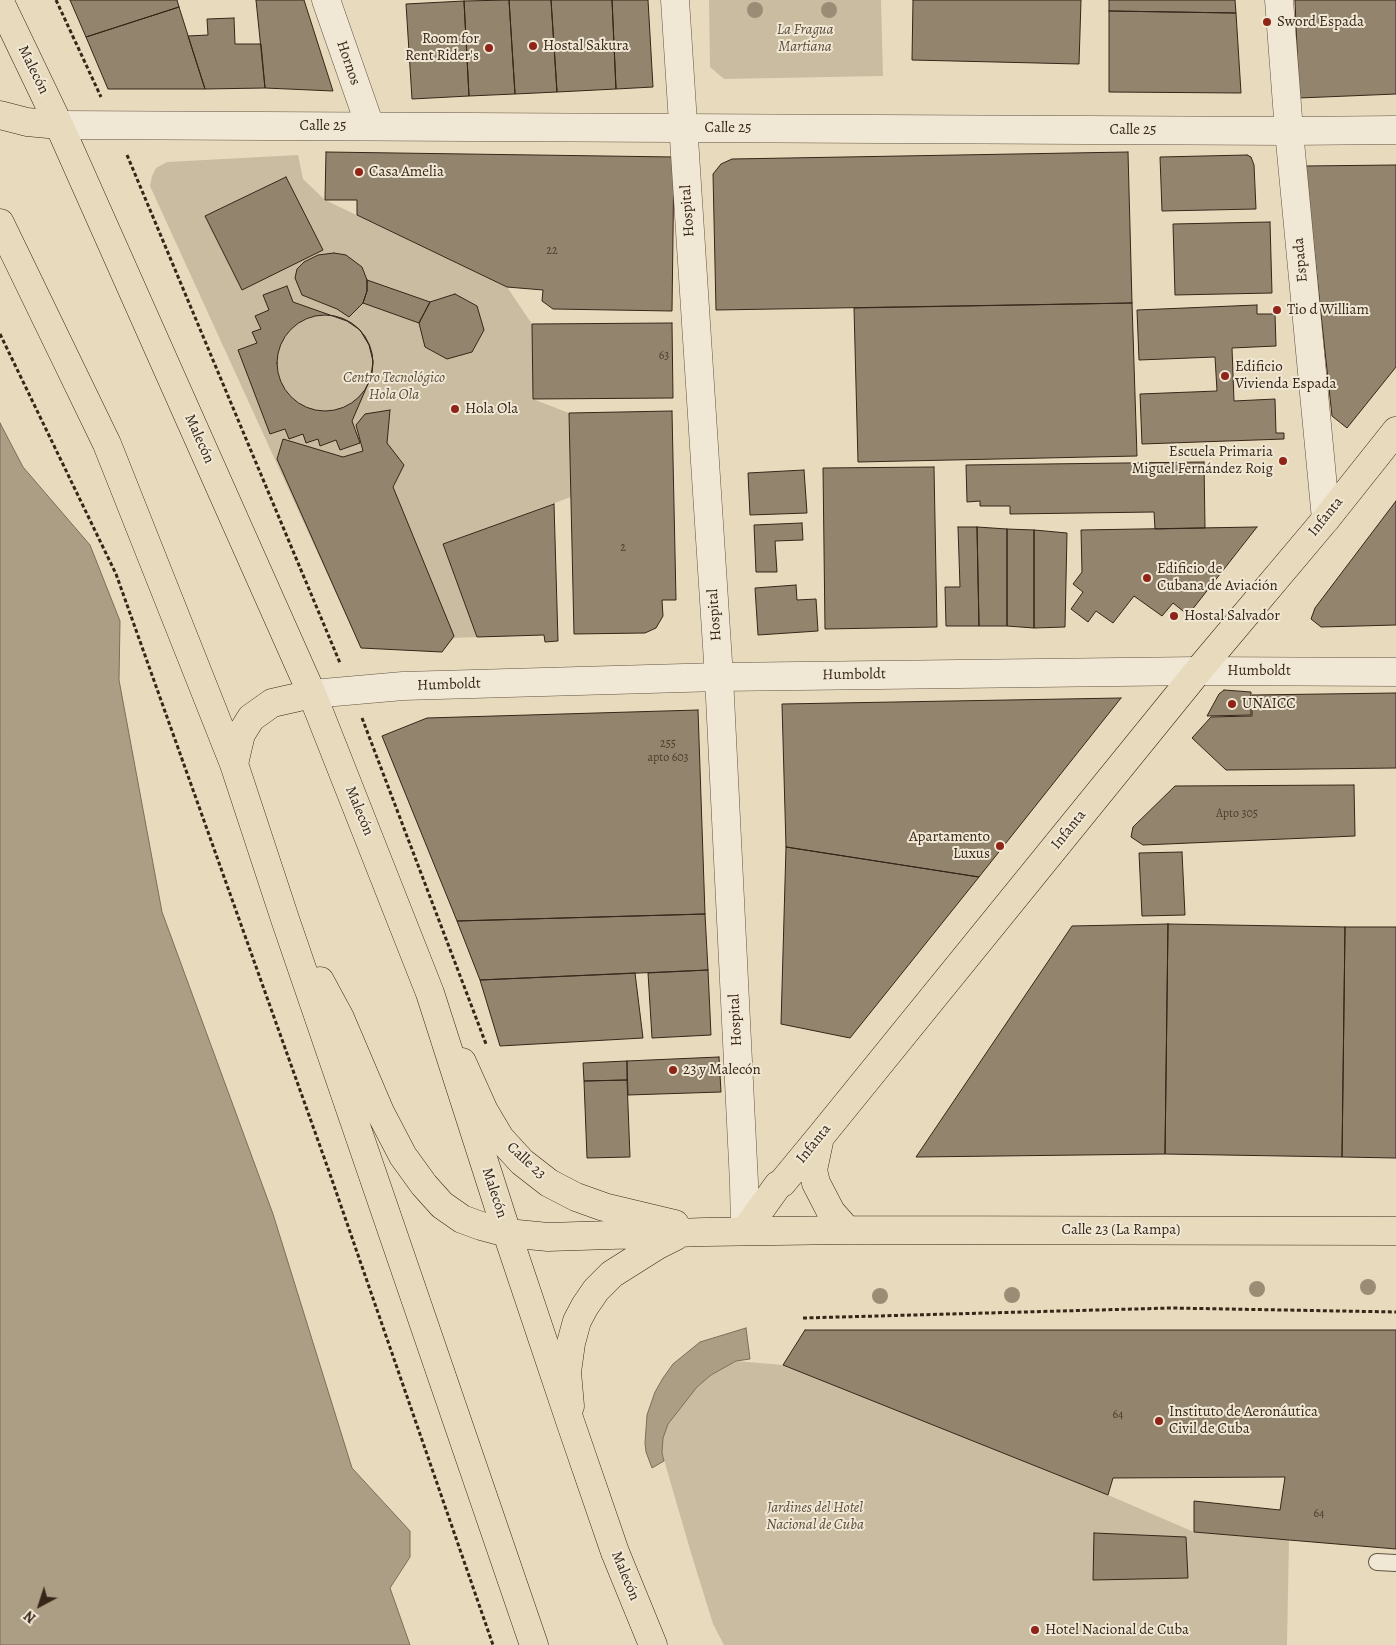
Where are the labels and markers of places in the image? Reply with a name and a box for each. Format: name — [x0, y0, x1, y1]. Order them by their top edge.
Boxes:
place label: Sword Espada — [1277, 13, 1364, 31]
marker: Sword Espada — [1261, 16, 1273, 28]
place label: Room for Rent Rider's — [405, 30, 479, 65]
place label: Hostal Sakura — [543, 37, 629, 55]
marker: Hostal Sakura — [527, 40, 539, 52]
marker: Room for Rent Rider's — [483, 42, 495, 54]
place label: Casa Amelia — [369, 163, 444, 181]
marker: Casa Amelia — [353, 166, 365, 178]
place label: Tio d William — [1287, 301, 1369, 319]
marker: Tio d William — [1271, 304, 1283, 316]
place label: Edificio Vivienda Espada — [1235, 358, 1336, 393]
marker: Edificio Vivienda Espada — [1219, 370, 1231, 382]
place label: Hola Ola — [465, 400, 518, 418]
marker: Hola Ola — [449, 403, 461, 415]
place label: Escuela Primaria Miguel Fernández Roig — [1132, 443, 1273, 478]
marker: Escuela Primaria Miguel Fernández Roig — [1277, 455, 1289, 467]
place label: Edificio de Cubana de Aviación — [1157, 560, 1278, 595]
marker: Edificio de Cubana de Aviación — [1141, 572, 1153, 584]
place label: Hostal Salvador — [1184, 607, 1280, 625]
marker: Hostal Salvador — [1168, 610, 1180, 622]
place label: UNAICC — [1242, 695, 1296, 713]
marker: UNAICC — [1226, 698, 1238, 710]
place label: Apartamento Luxus — [909, 828, 990, 863]
marker: Apartamento Luxus — [994, 840, 1006, 852]
place label: 23 y Malecón — [683, 1061, 761, 1079]
marker: 23 y Malecón — [667, 1064, 679, 1076]
place label: Instituto de Aeronáutica Civil de Cuba — [1169, 1403, 1318, 1438]
marker: Instituto de Aeronáutica Civil de Cuba — [1153, 1415, 1165, 1427]
place label: Hotel Nacional de Cuba — [1045, 1621, 1189, 1639]
marker: Hotel Nacional de Cuba — [1029, 1624, 1041, 1636]

